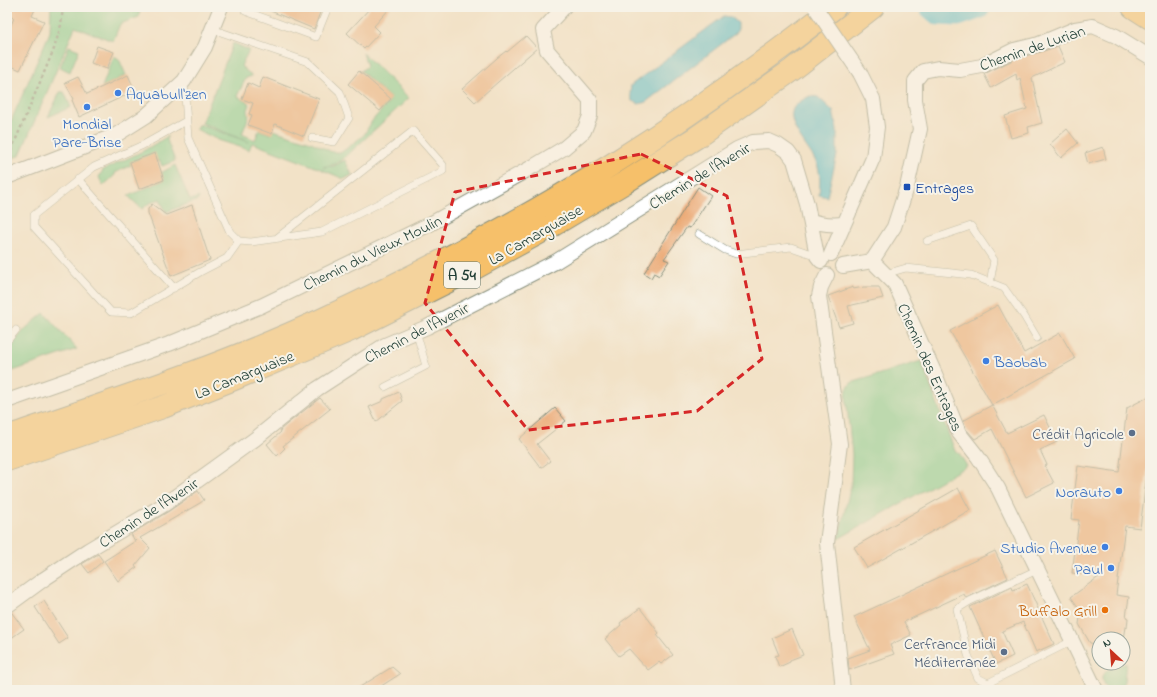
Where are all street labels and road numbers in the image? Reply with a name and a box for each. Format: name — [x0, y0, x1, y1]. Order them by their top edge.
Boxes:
street label: Chemin de Lurian — [977, 20, 1089, 78]
street label: Chemin de l'Avenir — [645, 137, 755, 217]
street label: La Camarguaise — [484, 199, 588, 272]
street label: Chemin du Vieux Moulin — [299, 210, 447, 298]
road number: A 54 — [444, 262, 480, 288]
street label: Chemin de l'Avenir — [360, 297, 473, 371]
street label: Chemin des Entrages — [890, 300, 968, 436]
street label: La Camarguaise — [192, 345, 299, 407]
street label: Chemin de l'Avenir — [94, 472, 204, 555]

